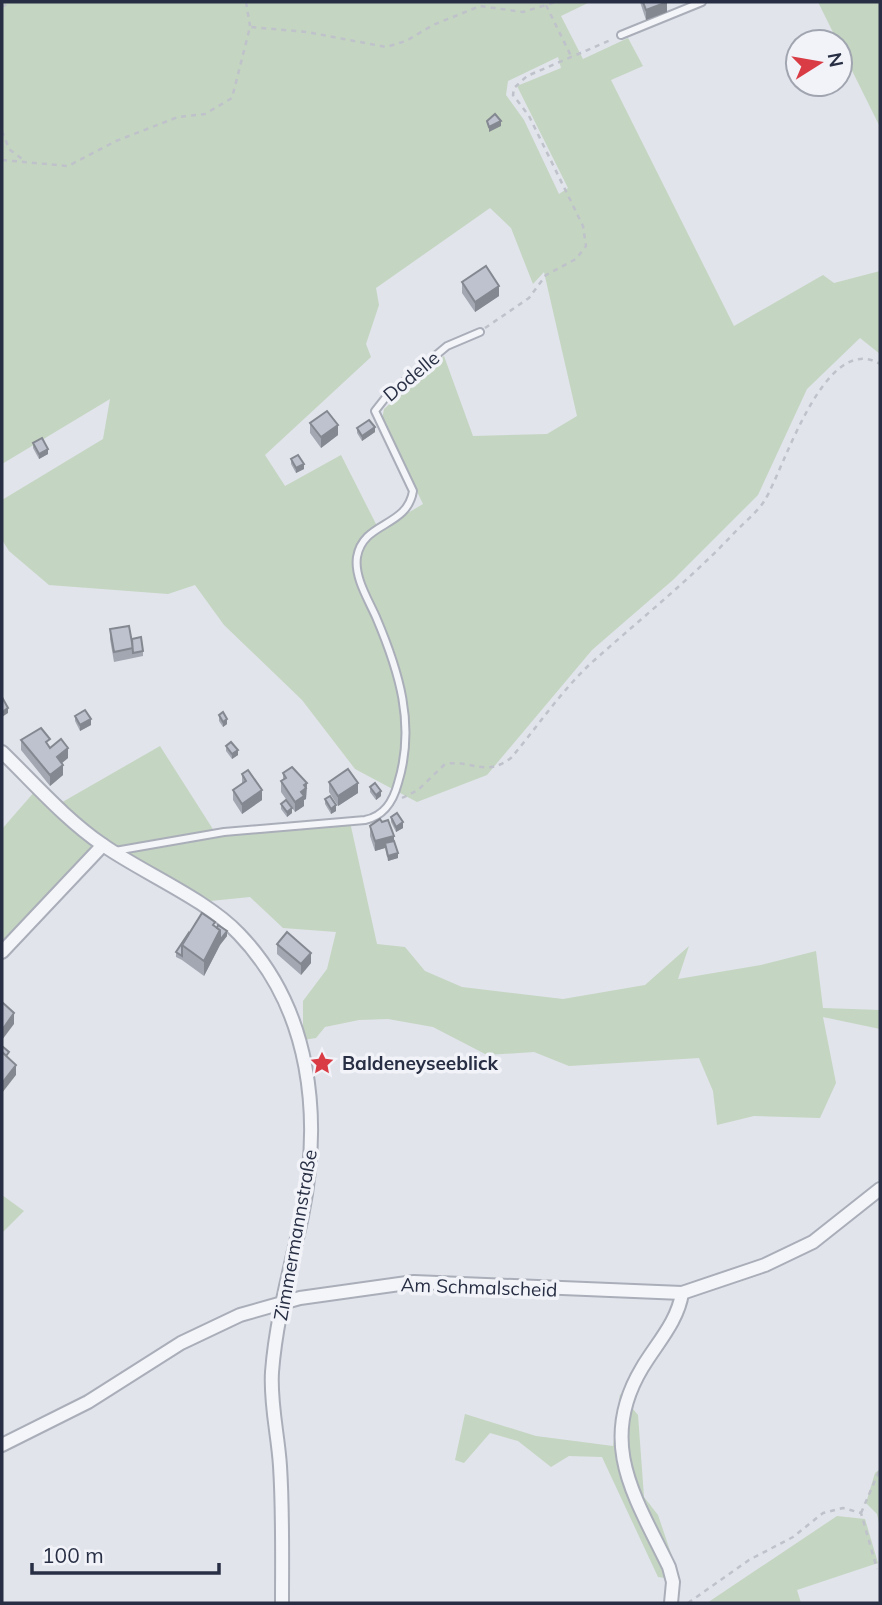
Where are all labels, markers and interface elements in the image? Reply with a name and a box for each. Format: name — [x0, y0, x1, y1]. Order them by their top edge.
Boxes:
north arrow — [784, 28, 854, 98]
text: N — [823, 50, 849, 69]
street label: Dodelle — [378, 346, 444, 406]
place icon: Baldeneyseeblick — [308, 1049, 336, 1077]
place label: Baldeneyseeblick — [342, 1051, 499, 1075]
street label: Zimmermannstraße — [268, 1148, 322, 1322]
street label: Am Schmalscheid — [400, 1272, 558, 1302]
scale bar — [32, 1532, 219, 1576]
text: 100 m — [42, 1542, 104, 1568]

